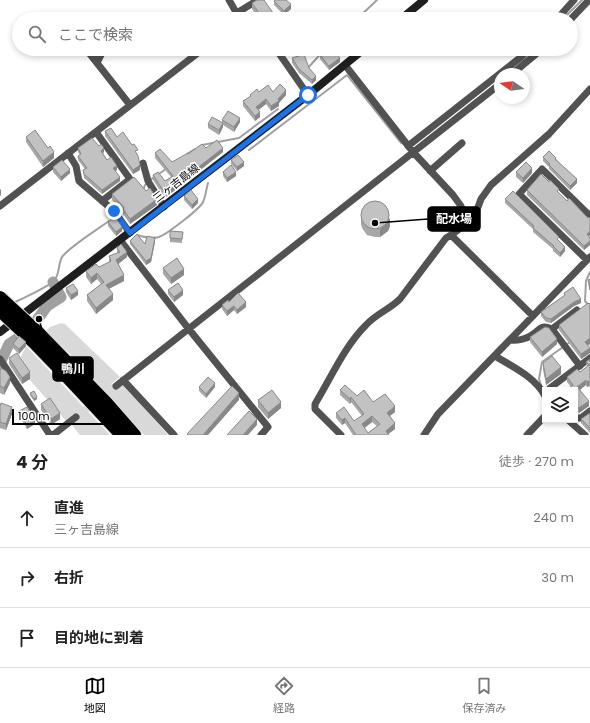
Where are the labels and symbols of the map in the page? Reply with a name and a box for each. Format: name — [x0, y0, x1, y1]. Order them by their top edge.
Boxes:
north arrow — [494, 68, 530, 104]
route start — [299, 86, 317, 104]
street label: 三ヶ吉島線 — [149, 160, 203, 206]
route end — [105, 202, 123, 220]
callout: 配水場 — [428, 207, 480, 231]
text: 配水場 — [436, 210, 472, 227]
callout: 鴨川 — [53, 357, 93, 381]
text: 鴨川 — [61, 360, 85, 377]
scale bar — [12, 407, 105, 426]

